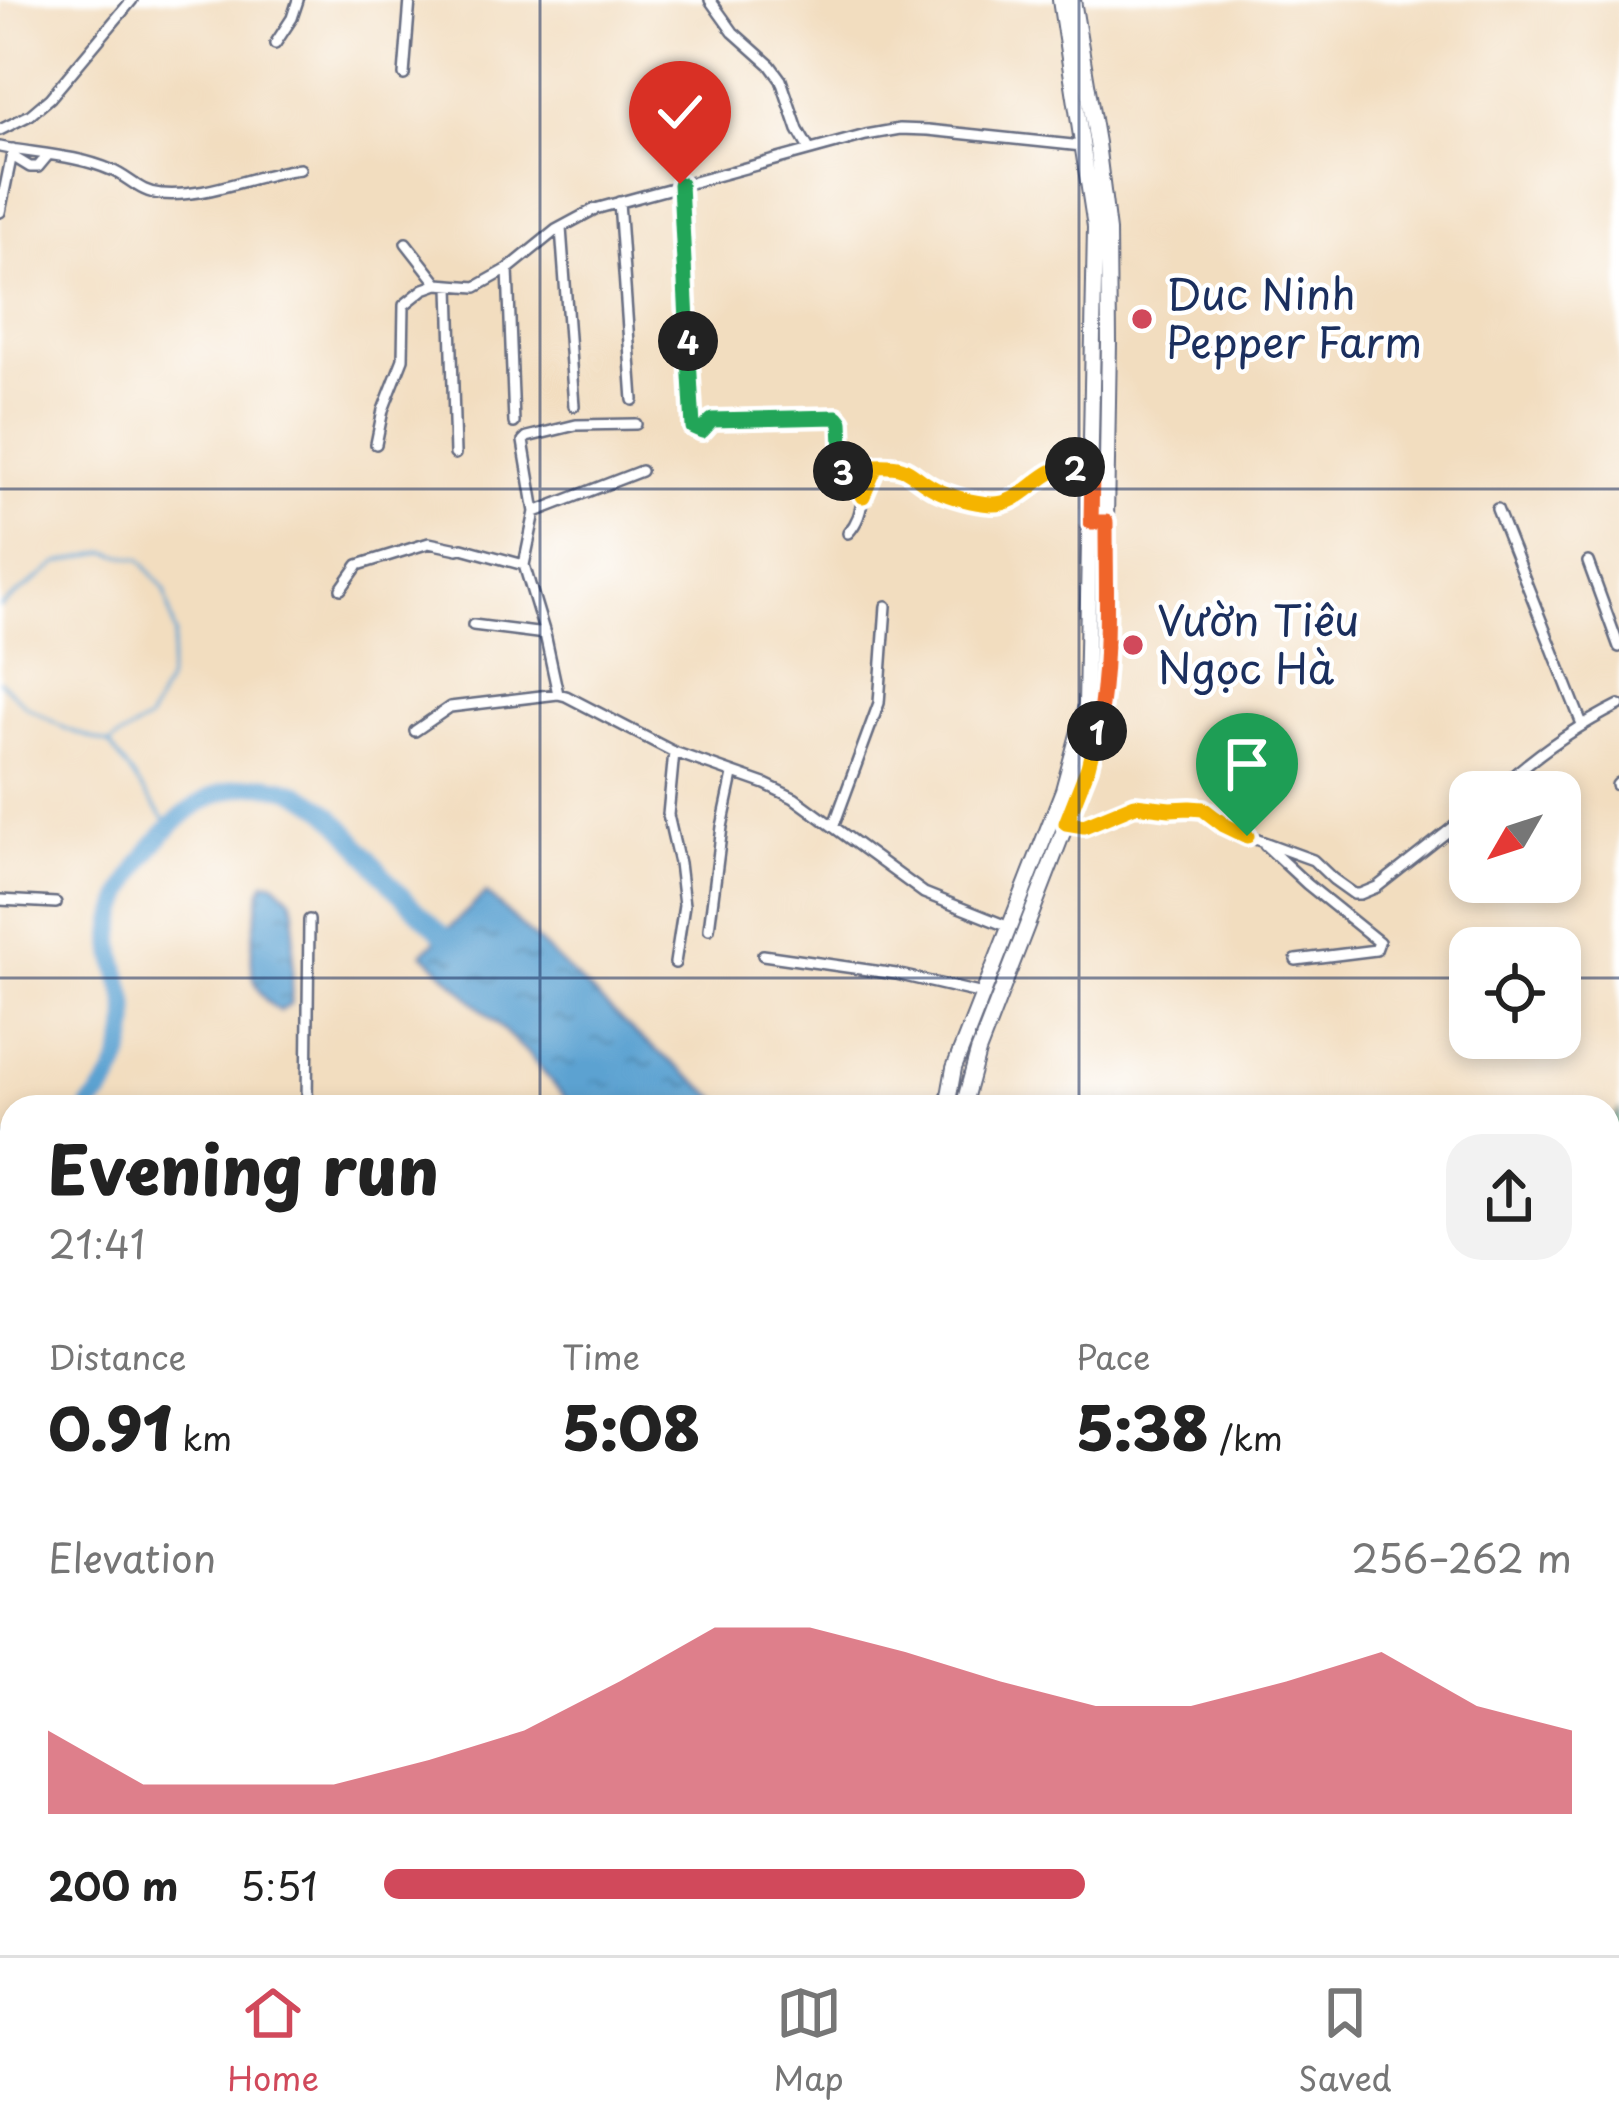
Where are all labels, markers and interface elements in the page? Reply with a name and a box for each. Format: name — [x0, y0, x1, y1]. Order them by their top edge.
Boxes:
pin — [629, 61, 731, 184]
icon: check — [647, 79, 713, 145]
place label: Duc Ninh Pepper Farm — [1166, 261, 1422, 372]
marker: Duc Ninh Pepper Farm — [1129, 306, 1155, 332]
pin: 4 — [658, 311, 718, 371]
text: 4 — [677, 316, 699, 366]
pin: 2 — [1045, 437, 1105, 497]
pin: 3 — [813, 441, 873, 501]
text: 2 — [1063, 442, 1087, 492]
text: 3 — [832, 446, 854, 496]
place label: Vườn Tiêu Ngọc Hà — [1157, 587, 1360, 698]
marker: Vườn Tiêu Ngọc Hà — [1120, 632, 1146, 658]
pin: 1 — [1067, 701, 1127, 761]
text: 1 — [1089, 706, 1105, 756]
pin — [1196, 713, 1298, 836]
icon: arrive — [1214, 731, 1280, 797]
north arrow — [1449, 771, 1581, 903]
map controls — [1449, 771, 1581, 1059]
button: locate — [1449, 927, 1581, 1059]
text: Evening run — [48, 1118, 439, 1217]
button: share — [1446, 1134, 1572, 1260]
text: 21:41 — [48, 1213, 145, 1272]
text: Distance — [48, 1331, 186, 1381]
text: Time — [562, 1331, 640, 1381]
text: Pace — [1076, 1331, 1150, 1381]
text: 0.91 — [48, 1381, 172, 1471]
text: 5:08 — [562, 1381, 700, 1471]
text: 5:38 — [1076, 1381, 1209, 1471]
text: km — [172, 1412, 232, 1462]
text: /km — [1209, 1412, 1283, 1462]
text: Elevation — [48, 1527, 216, 1586]
text: 256–262 m — [1351, 1527, 1572, 1586]
text: 200 m — [48, 1855, 178, 1914]
text: 5:51 — [240, 1855, 318, 1914]
tab: Home — [227, 1980, 319, 2102]
tab: Map — [773, 1980, 844, 2102]
tab: Saved — [1298, 1980, 1392, 2102]

